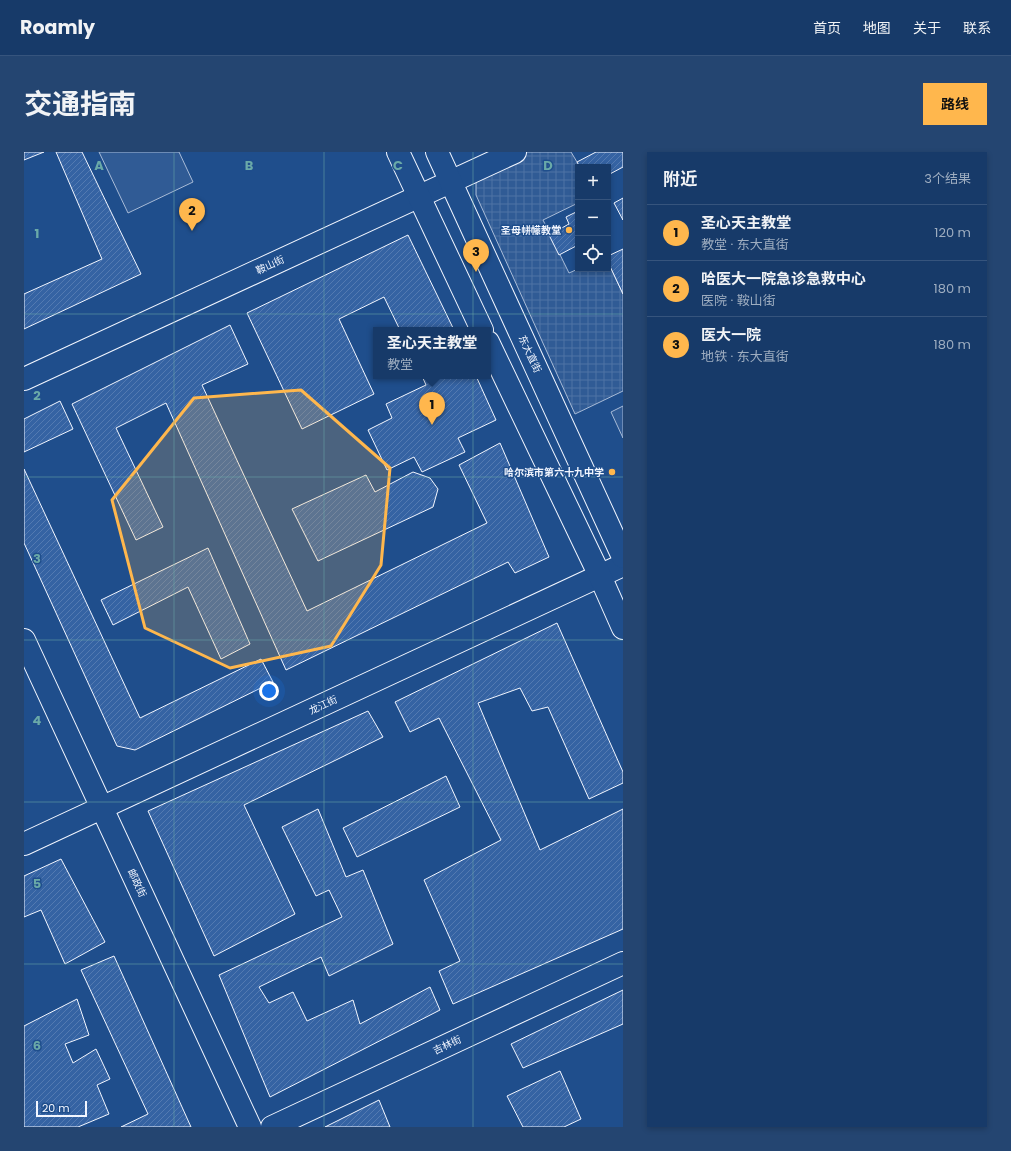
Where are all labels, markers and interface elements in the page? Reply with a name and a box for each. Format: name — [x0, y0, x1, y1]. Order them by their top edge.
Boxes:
text: Roamly — [20, 14, 95, 41]
text: 首页 — [813, 18, 841, 38]
text: 地图 — [863, 18, 891, 38]
text: 关于 — [913, 18, 941, 38]
text: 联系 — [963, 18, 991, 38]
button: 路线 — [923, 83, 987, 125]
text: 交通指南 — [24, 85, 136, 124]
text: A — [94, 156, 104, 175]
text: B — [245, 156, 254, 175]
text: C — [393, 156, 403, 175]
text: D — [543, 156, 553, 175]
map controls — [575, 164, 611, 272]
button: + — [575, 164, 611, 200]
text: 附近 — [663, 167, 697, 191]
text: 3个结果 — [924, 169, 971, 188]
pin: 2 — [179, 198, 205, 231]
button: − — [575, 200, 611, 236]
text: 圣心天主教堂 — [701, 212, 791, 233]
place label: 圣母帡幪教堂 — [501, 223, 561, 238]
text: 1 — [674, 223, 678, 242]
text: 120 m — [934, 223, 971, 242]
text: 1 — [35, 224, 39, 243]
marker: 圣母帡幪教堂 — [564, 225, 574, 235]
text: 教堂 · 东大直街 — [701, 235, 789, 254]
button: locate — [575, 236, 611, 272]
pin: 3 — [463, 239, 489, 272]
street label: 鞍山街 — [253, 252, 287, 278]
text: 哈医大一院急诊急救中心 — [701, 268, 866, 289]
text: 2 — [672, 279, 680, 298]
text: 180 m — [934, 279, 971, 298]
text: 医院 · 鞍山街 — [701, 291, 776, 310]
text: 医大一院 — [701, 324, 761, 345]
popup — [373, 327, 491, 379]
text: 圣心天主教堂 — [387, 332, 477, 353]
street label: 东大直街 — [515, 333, 545, 375]
text: 3 — [672, 335, 680, 354]
text: 180 m — [934, 335, 971, 354]
text: 地铁 · 东大直街 — [701, 347, 789, 366]
text: 教堂 — [387, 355, 413, 374]
text: 2 — [33, 386, 41, 405]
pin: 1 — [419, 392, 445, 425]
place label: 哈尔滨市第六十九中学 — [504, 465, 604, 480]
marker: 哈尔滨市第六十九中学 — [607, 467, 617, 477]
text: 3 — [33, 549, 41, 568]
your location — [259, 681, 279, 701]
street label: 龙江街 — [306, 692, 340, 718]
text: 4 — [33, 711, 42, 730]
street label: 邮政街 — [124, 866, 150, 900]
text: 5 — [33, 874, 41, 893]
street label: 吉林街 — [430, 1032, 464, 1058]
text: 6 — [33, 1036, 41, 1055]
scale bar — [36, 1099, 87, 1118]
text: 20 m — [42, 1100, 70, 1116]

